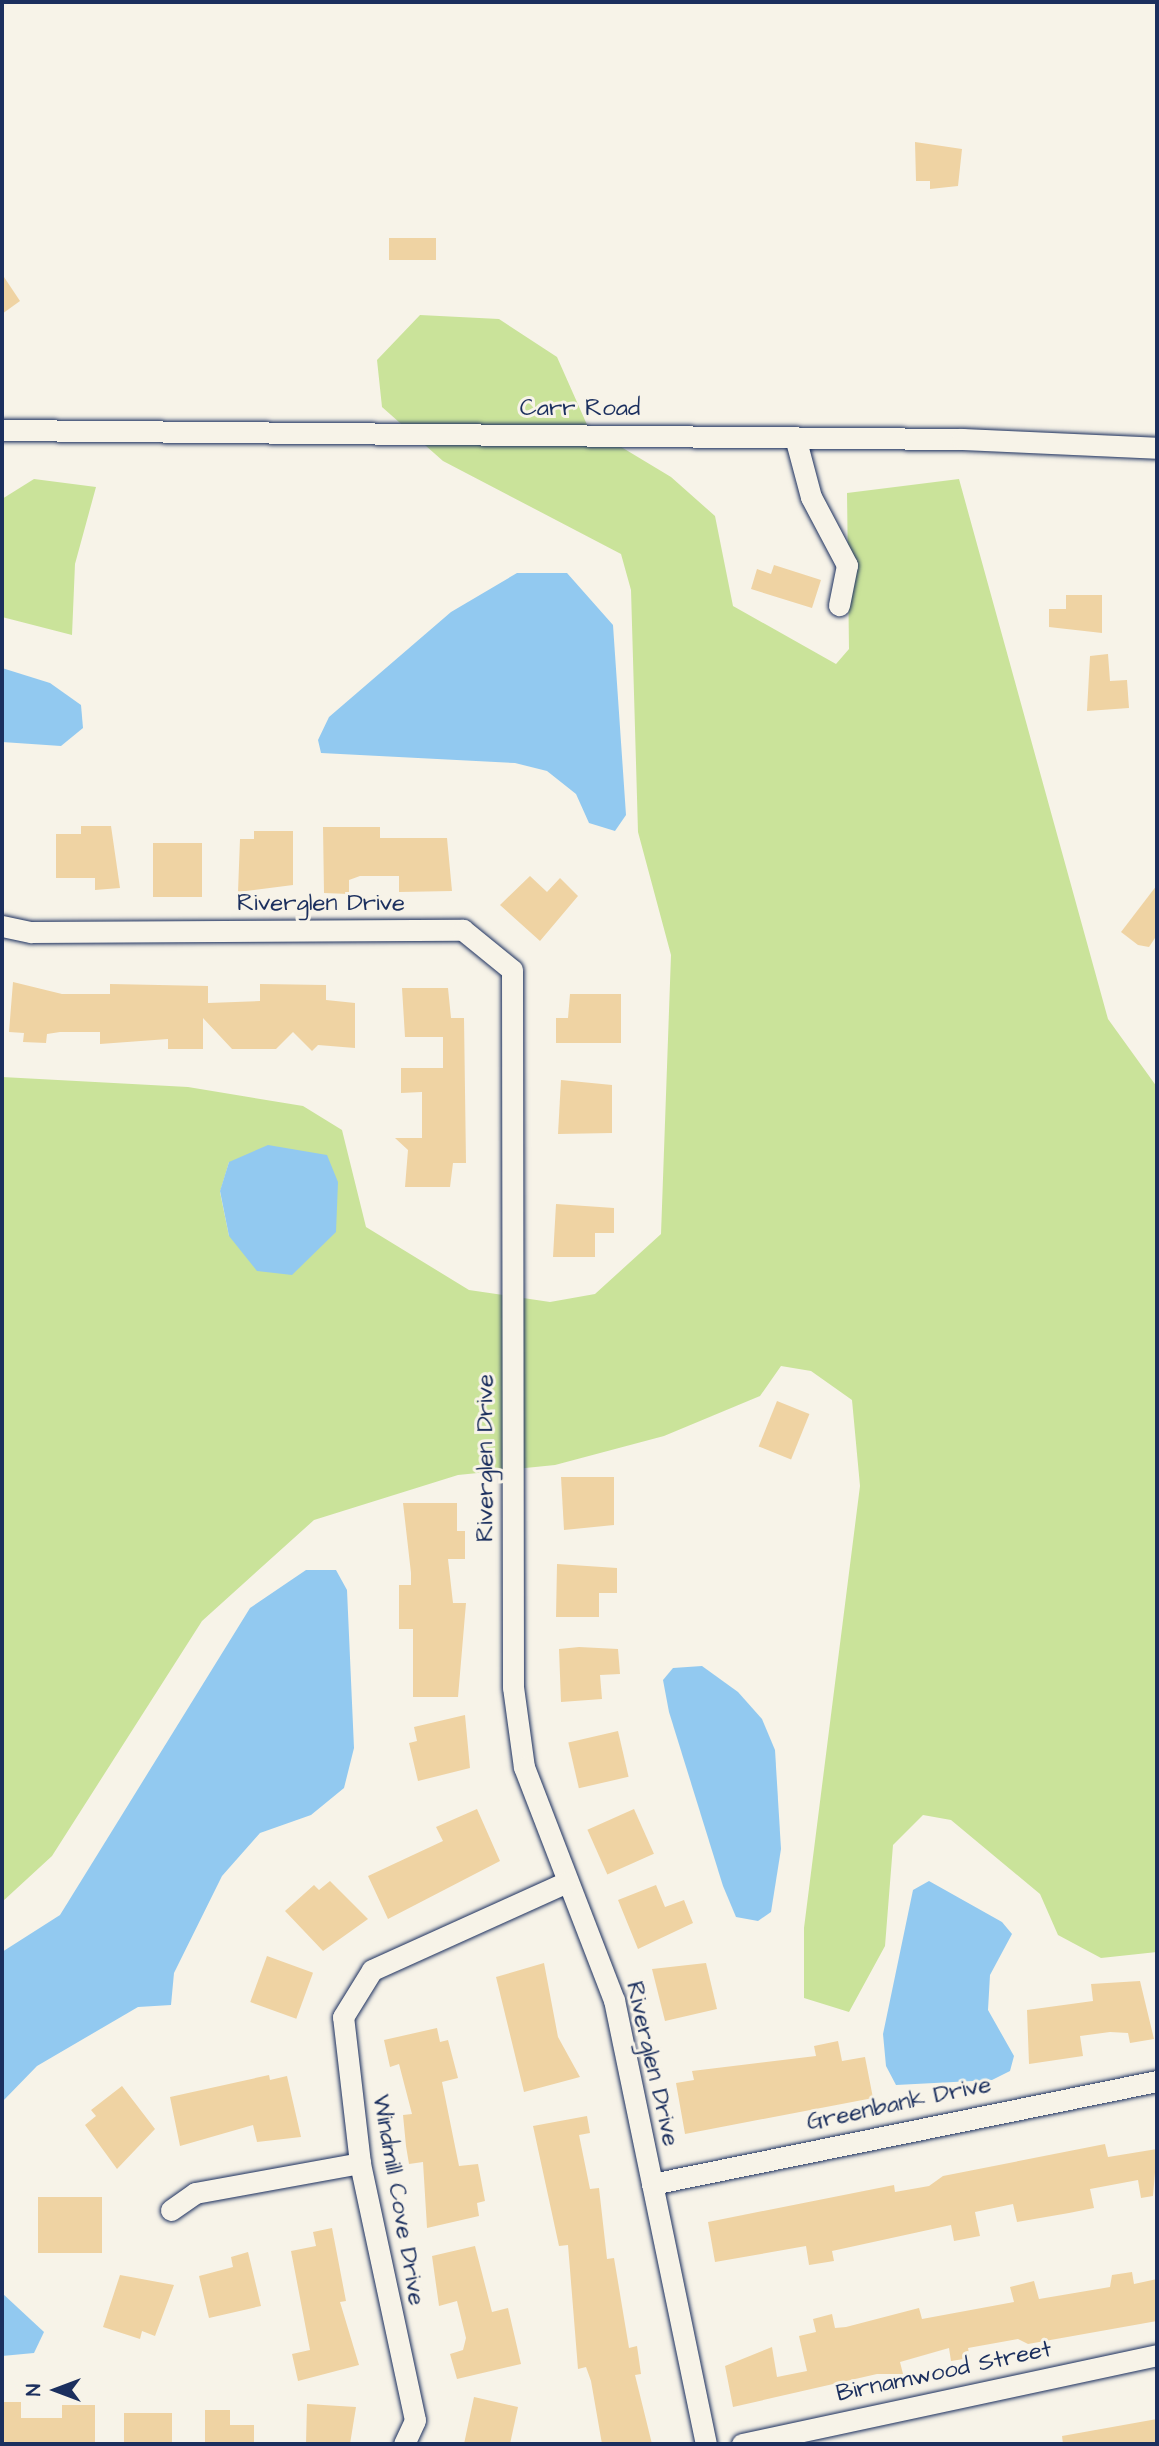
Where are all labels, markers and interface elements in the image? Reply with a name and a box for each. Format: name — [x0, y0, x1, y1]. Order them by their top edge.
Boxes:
street label: Carr Road — [520, 395, 640, 423]
street label: Riverglen Drive — [237, 890, 405, 918]
street label: Riverglen Drive — [472, 1374, 500, 1542]
street label: Riverglen Drive — [619, 1979, 685, 2149]
street label: Greenbank Drive — [804, 2070, 994, 2138]
street label: Windmill Cove Drive — [365, 2092, 431, 2308]
street label: Birnamwood Street — [834, 2335, 1054, 2409]
north arrow — [21, 2355, 91, 2425]
text: N — [21, 2384, 48, 2396]

